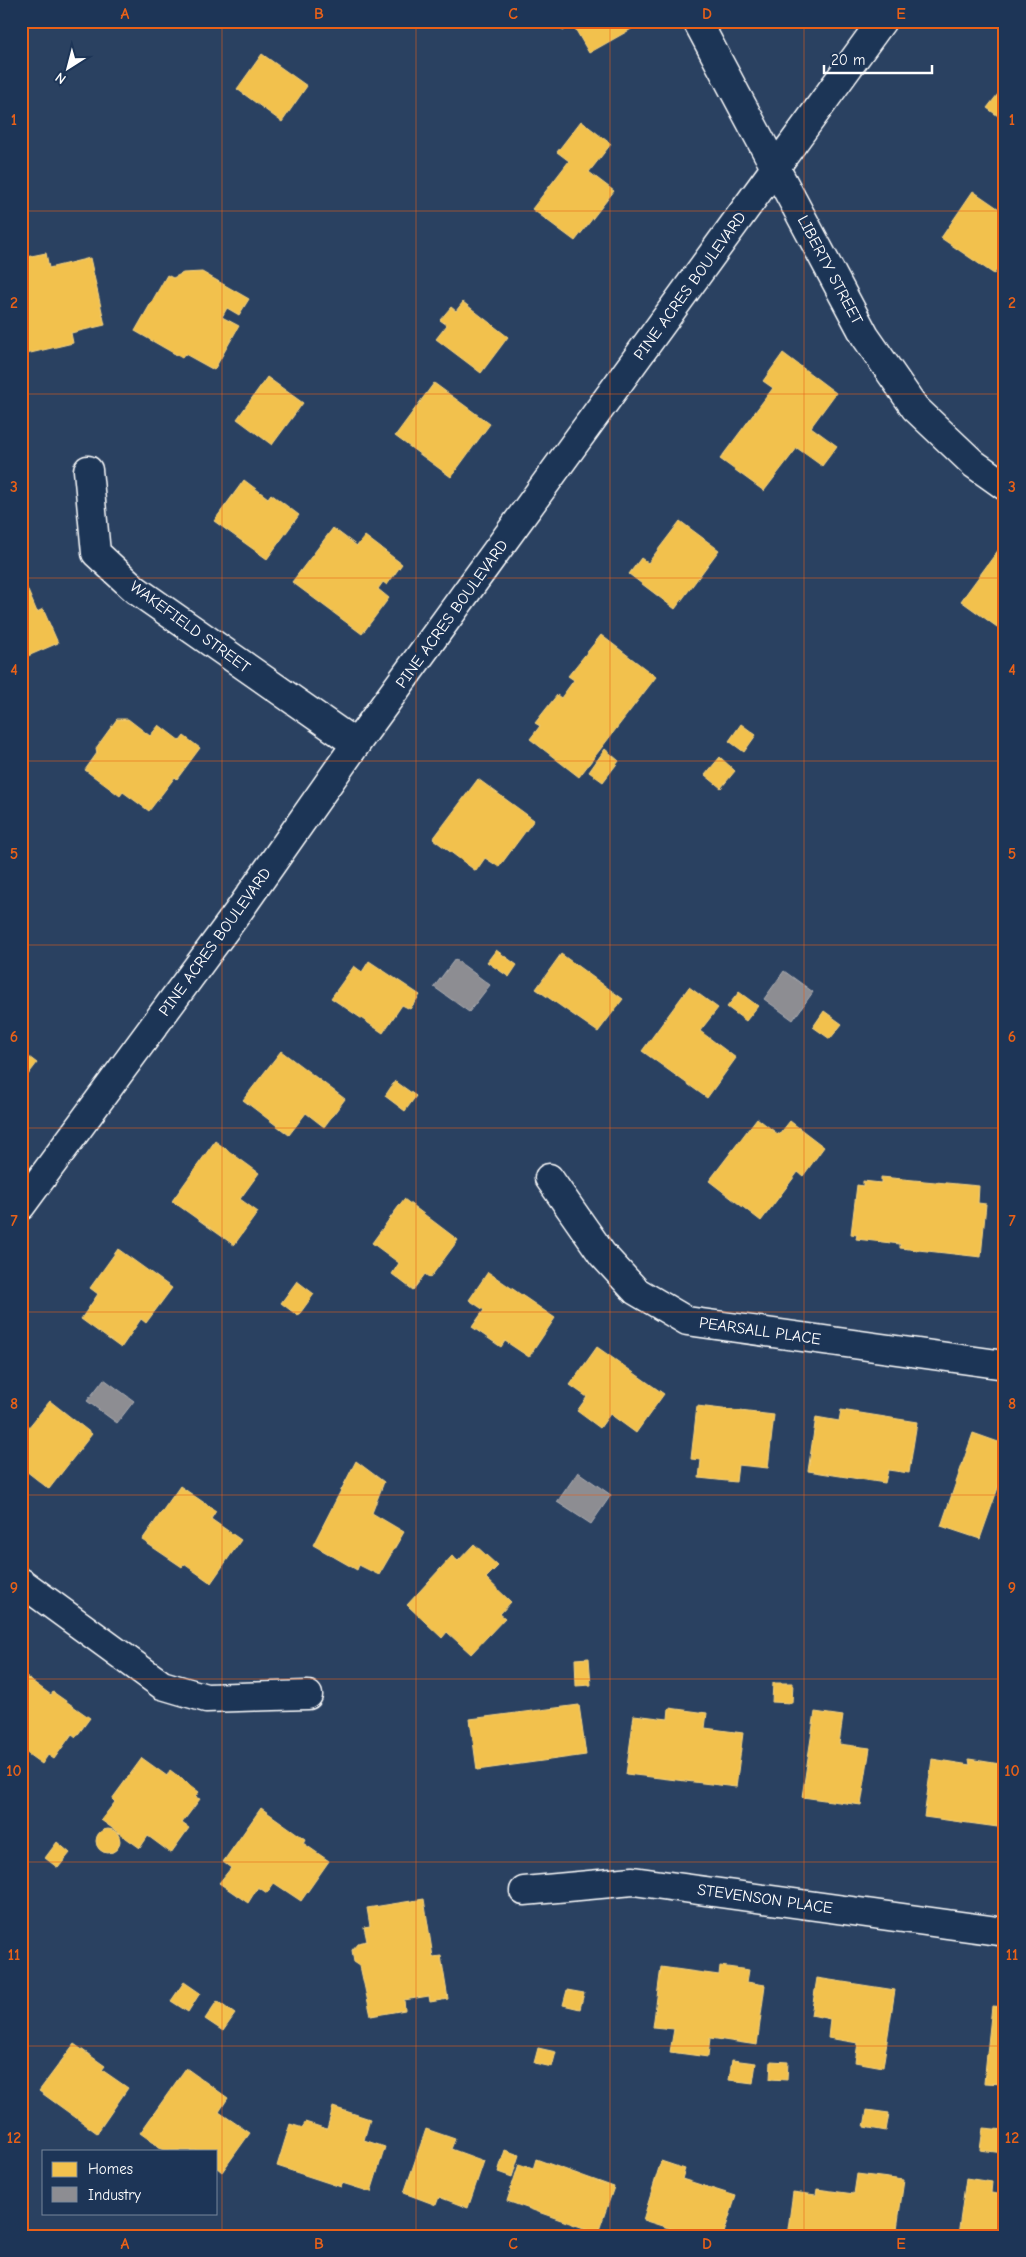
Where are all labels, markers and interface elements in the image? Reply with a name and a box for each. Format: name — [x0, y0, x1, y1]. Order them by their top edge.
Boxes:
text: A — [121, 5, 130, 23]
text: B — [314, 5, 324, 23]
text: C — [508, 5, 518, 23]
text: D — [702, 5, 712, 23]
text: E — [896, 5, 906, 23]
north arrow — [42, 42, 92, 92]
scale bar — [824, 42, 931, 74]
text: 20 m — [831, 51, 865, 69]
text: N — [52, 69, 69, 88]
text: 1 — [11, 111, 17, 129]
text: 1 — [1009, 111, 1015, 129]
street label: PINE ACRES BOULEVARD — [630, 208, 750, 364]
street label: LIBERTY STREET — [794, 212, 867, 328]
text: 2 — [10, 294, 18, 312]
text: 2 — [1008, 294, 1016, 312]
text: 3 — [10, 478, 18, 496]
text: 3 — [1008, 478, 1016, 496]
street label: PINE ACRES BOULEVARD — [392, 536, 512, 692]
street label: WAKEFIELD STREET — [127, 577, 254, 677]
text: 4 — [10, 661, 18, 679]
text: 4 — [1008, 661, 1016, 679]
text: 5 — [10, 845, 18, 863]
text: 5 — [1008, 845, 1016, 863]
street label: PINE ACRES BOULEVARD — [155, 864, 275, 1020]
text: 6 — [10, 1028, 18, 1046]
text: 6 — [1008, 1028, 1016, 1046]
text: 7 — [10, 1212, 18, 1230]
text: 7 — [1008, 1212, 1016, 1230]
street label: PEARSALL PLACE — [698, 1314, 822, 1348]
text: 8 — [10, 1395, 18, 1413]
text: 8 — [1008, 1395, 1016, 1413]
text: 9 — [10, 1579, 18, 1597]
text: 9 — [1008, 1579, 1016, 1597]
text: 10 — [6, 1762, 22, 1780]
text: 10 — [1004, 1762, 1020, 1780]
street label: STEVENSON PLACE — [696, 1881, 834, 1917]
text: 11 — [8, 1946, 20, 1964]
text: 11 — [1006, 1946, 1018, 1964]
text: 12 — [7, 2129, 21, 2147]
text: 12 — [1005, 2129, 1019, 2147]
legend — [42, 2150, 218, 2214]
text: Homes — [88, 2160, 133, 2178]
text: Industry — [88, 2186, 141, 2204]
text: A — [121, 2235, 130, 2253]
text: B — [314, 2235, 324, 2253]
text: C — [508, 2235, 518, 2253]
text: D — [702, 2235, 712, 2253]
text: E — [896, 2235, 906, 2253]

